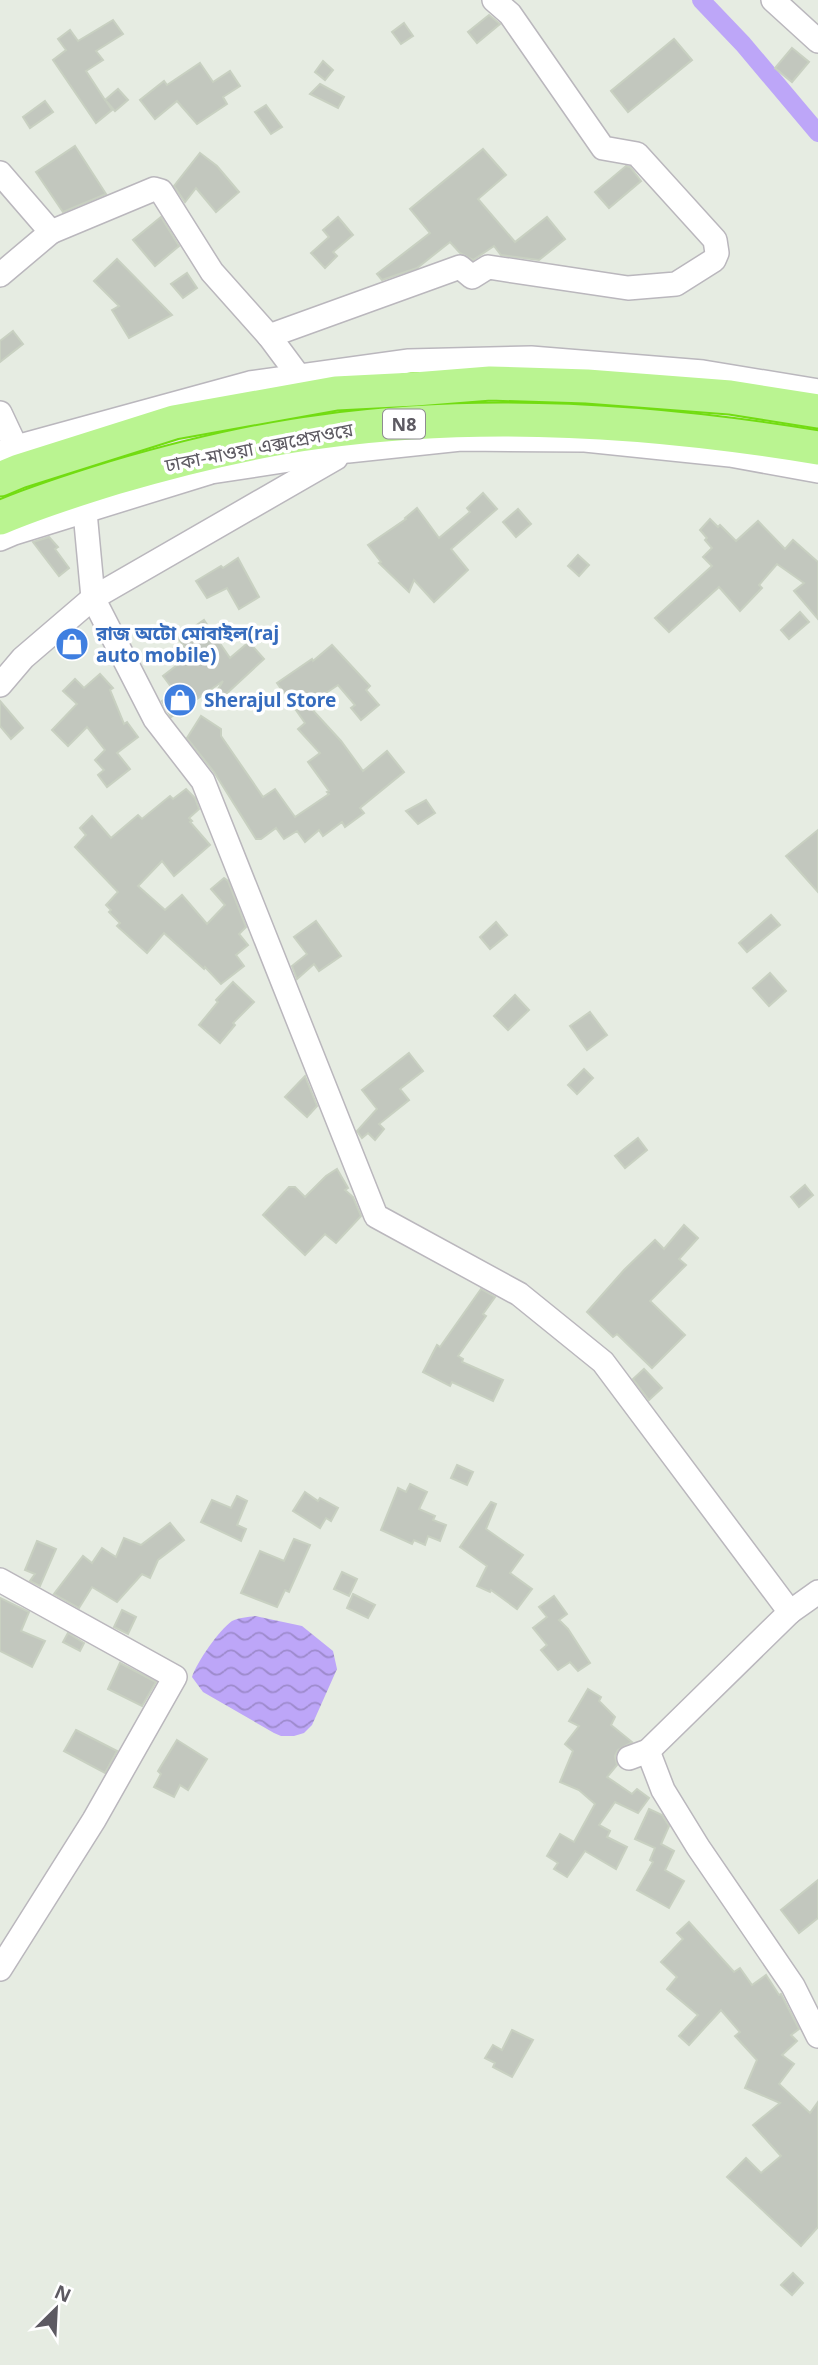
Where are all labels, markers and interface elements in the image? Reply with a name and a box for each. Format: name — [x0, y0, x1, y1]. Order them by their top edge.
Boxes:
road number: N8 — [383, 410, 425, 438]
street label: ঢাকা-মাওয়া এক্সপ্রেসওয়ে — [162, 416, 356, 478]
place label: রাজ অটো মোবাইল(raj auto mobile) — [95, 620, 279, 668]
shop icon: রাজ অটো মোবাইল(raj auto mobile) — [53, 625, 91, 663]
shop icon: Sherajul Store — [161, 681, 199, 719]
place label: Sherajul Store — [204, 687, 336, 713]
north arrow — [21, 2274, 91, 2344]
text: N — [51, 2278, 75, 2308]

